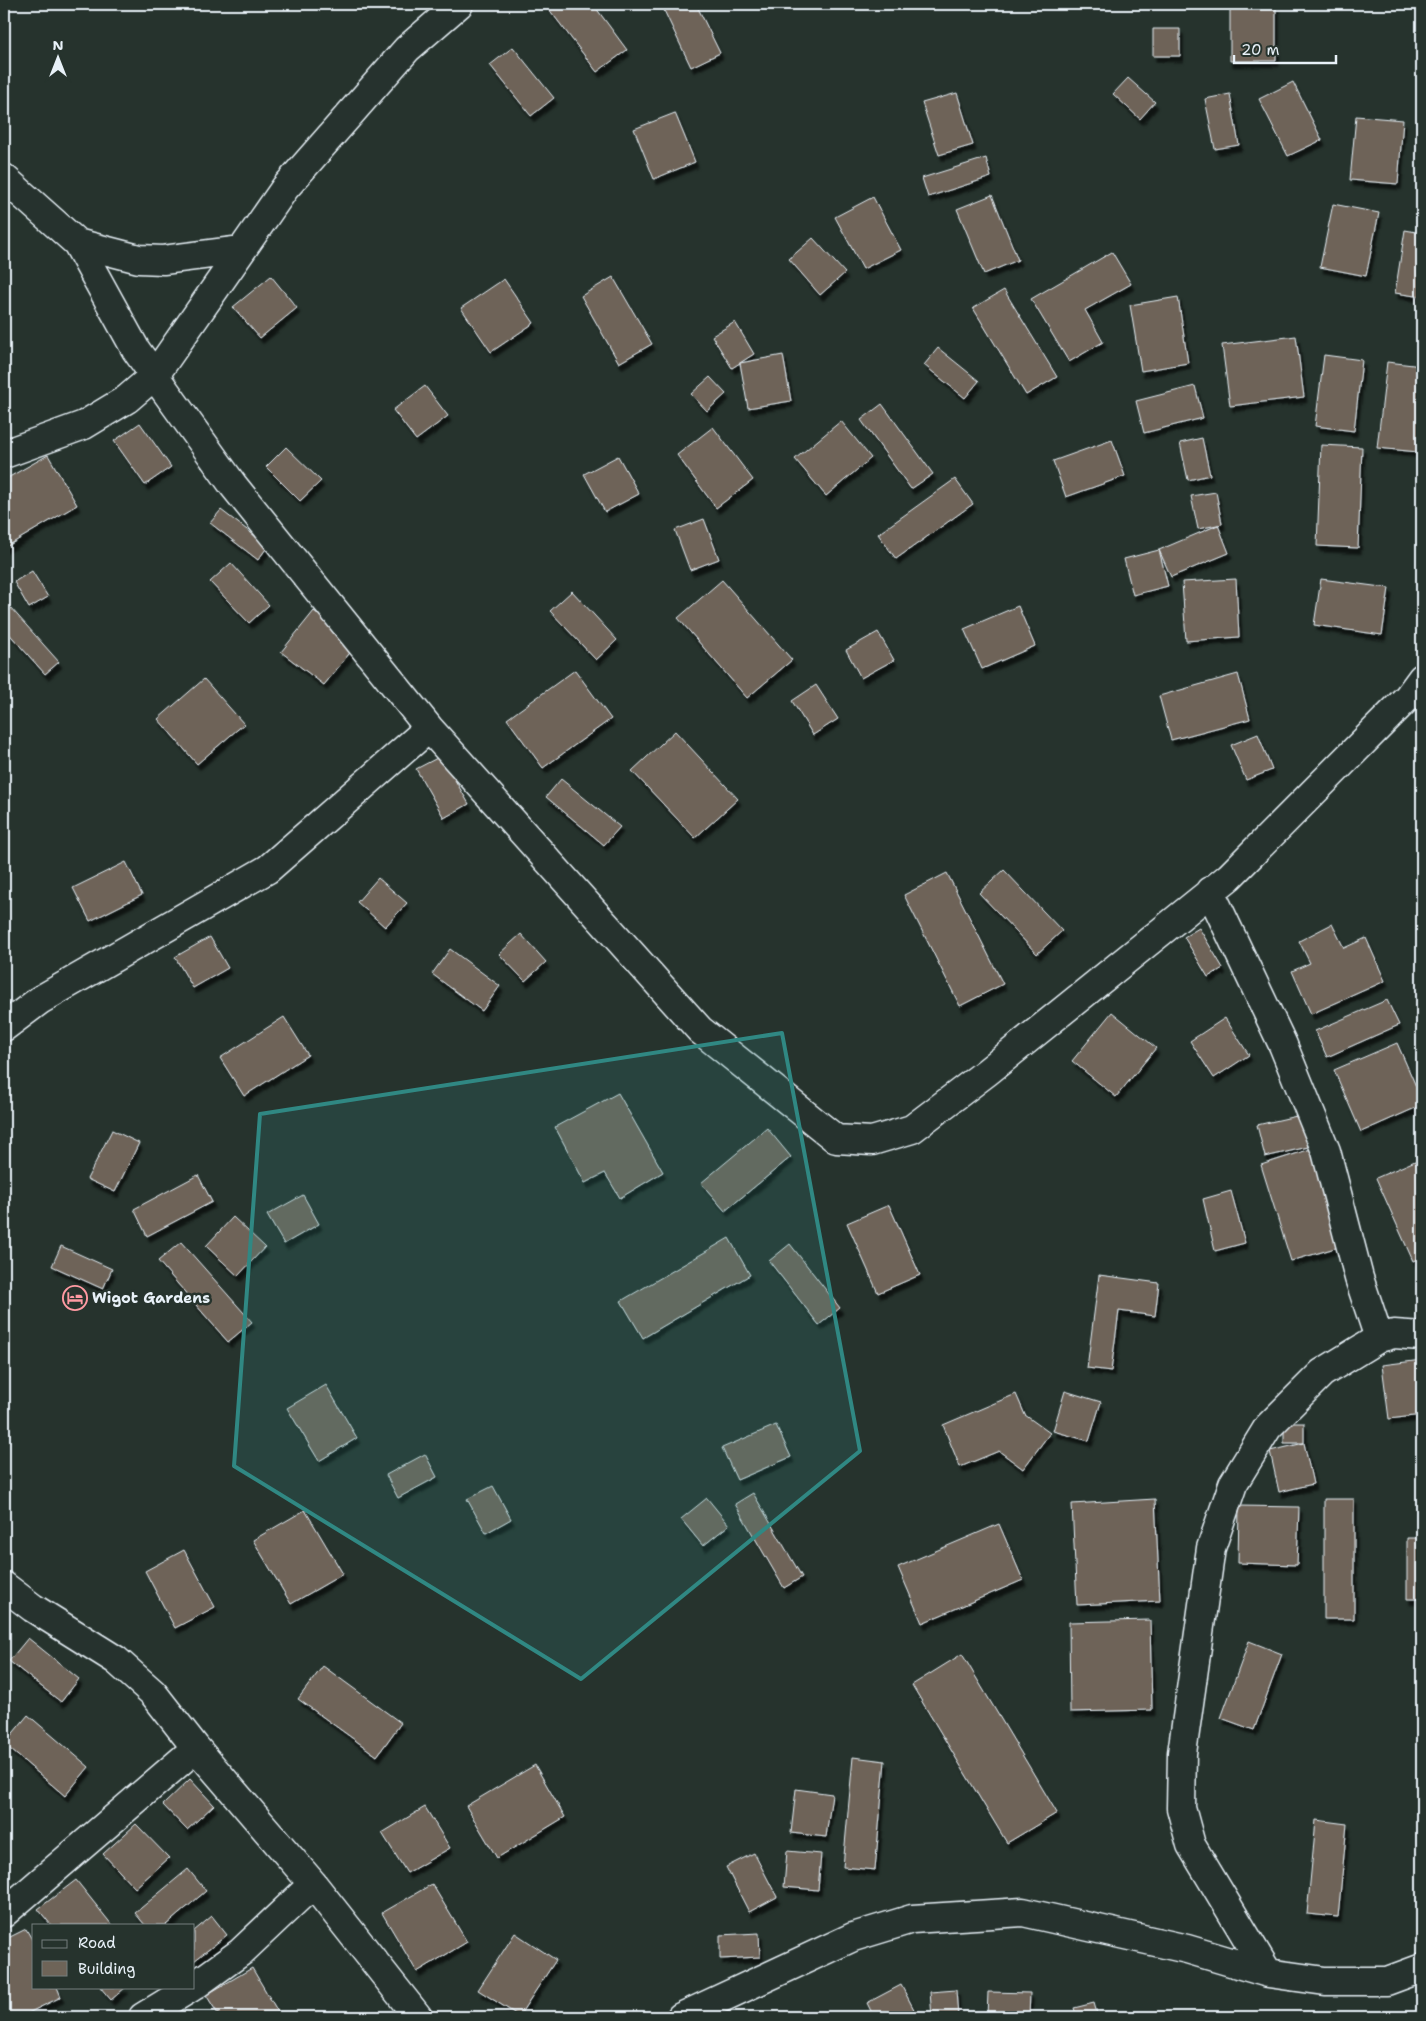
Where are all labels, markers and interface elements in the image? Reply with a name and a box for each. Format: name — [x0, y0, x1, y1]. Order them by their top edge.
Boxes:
north arrow — [32, 32, 82, 82]
scale bar — [1234, 32, 1336, 64]
text: N — [52, 36, 64, 54]
text: 20 m — [1241, 40, 1280, 60]
hotel icon: Wigot Gardens — [62, 1285, 88, 1311]
place label: Wigot Gardens — [92, 1288, 210, 1308]
legend — [32, 1924, 195, 1988]
text: Road — [78, 1933, 116, 1953]
text: Building — [78, 1959, 135, 1979]

